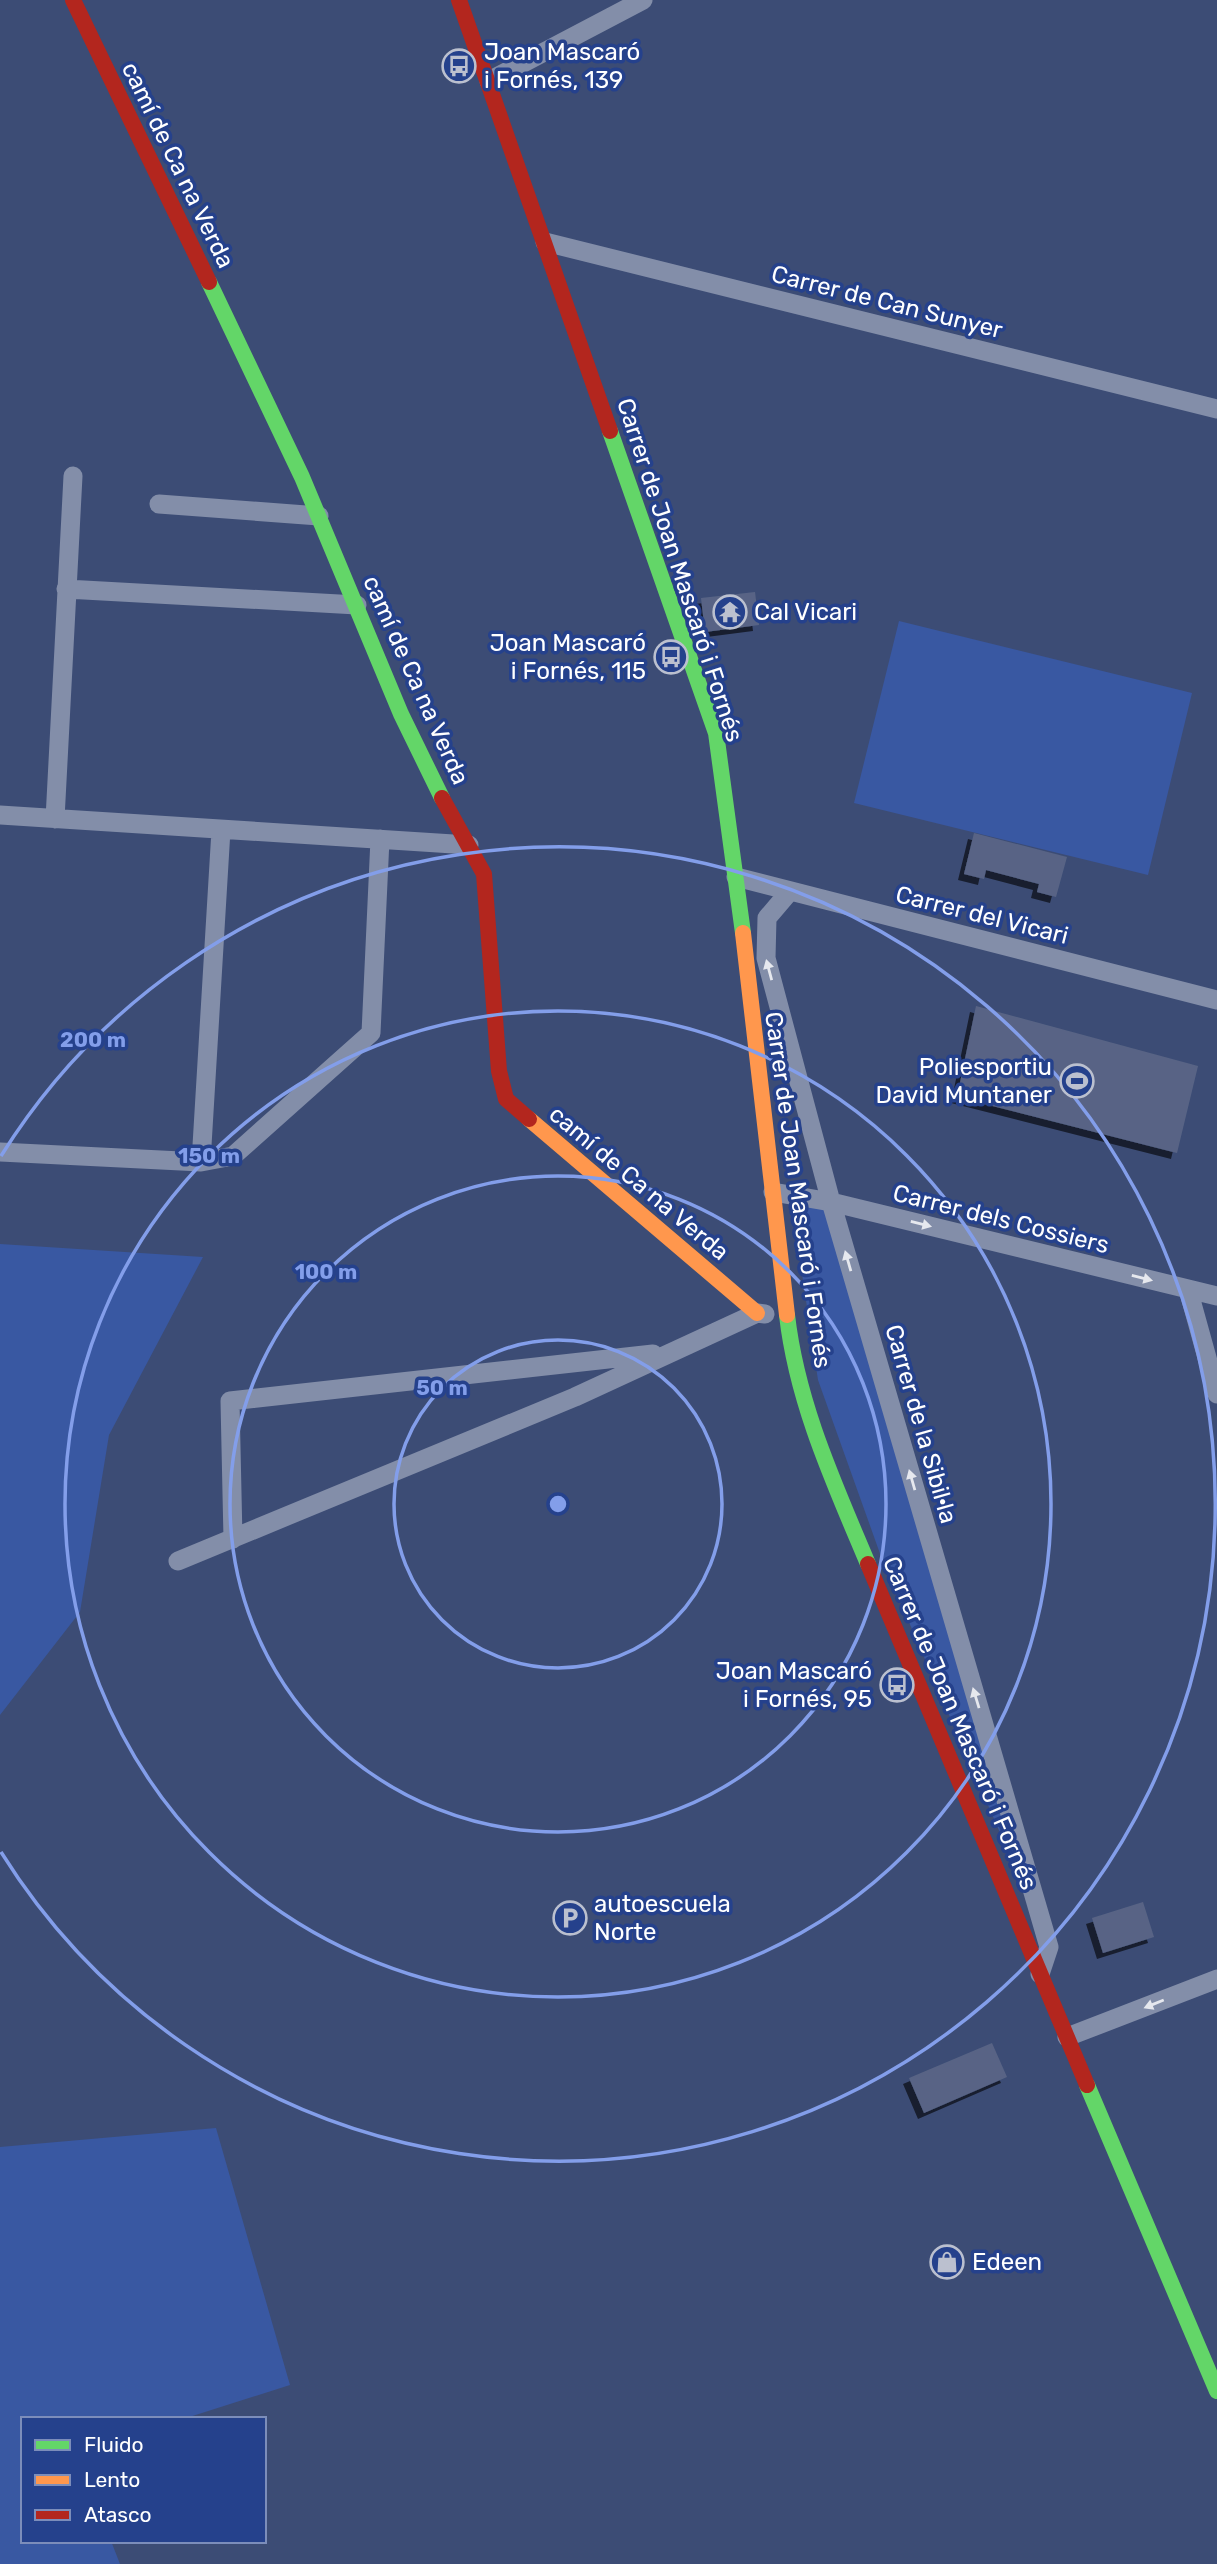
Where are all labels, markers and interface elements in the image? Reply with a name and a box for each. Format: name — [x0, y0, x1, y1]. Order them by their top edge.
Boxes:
place label: Joan Mascaró i Fornés, 139 — [484, 38, 640, 94]
bus stop icon: Joan Mascaró i Fornés, 139 — [440, 47, 478, 85]
street label: camí de Ca na Verda — [116, 57, 240, 273]
street label: Carrer de Can Sunyer — [768, 260, 1006, 344]
street label: Carrer de Joan Mascaró i Fornés — [611, 395, 749, 745]
street label: camí de Ca na Verda — [357, 571, 475, 789]
temple icon: Cal Vicari — [711, 593, 749, 631]
place label: Cal Vicari — [754, 598, 857, 626]
place label: Joan Mascaró i Fornés, 115 — [490, 629, 646, 685]
bus stop icon: Joan Mascaró i Fornés, 115 — [652, 638, 690, 676]
street label: Carrer del Vicari — [893, 880, 1071, 950]
one-way arrow — [763, 959, 774, 981]
street label: Carrer de Joan Mascaró i Fornés — [759, 1010, 837, 1370]
text: 200 m — [60, 1027, 126, 1052]
place label: Poliesportiu David Muntaner — [876, 1053, 1052, 1109]
sports icon: Poliesportiu David Muntaner — [1058, 1062, 1096, 1100]
street label: camí de Ca na Verda — [544, 1100, 734, 1266]
text: 150 m — [178, 1143, 240, 1168]
street label: Carrer dels Cossiers — [890, 1179, 1112, 1259]
one-way arrow — [910, 1219, 932, 1230]
one-way arrow — [842, 1250, 852, 1271]
text: 100 m — [295, 1259, 357, 1284]
one-way arrow — [1131, 1273, 1153, 1284]
street label: Carrer de la Sibil·la — [879, 1321, 963, 1527]
text: 50 m — [416, 1375, 468, 1400]
one-way arrow — [906, 1469, 916, 1490]
centre of rings — [546, 1492, 570, 1516]
street label: Carrer de Joan Mascaró i Fornés — [877, 1552, 1043, 1894]
place label: Joan Mascaró i Fornés, 95 — [716, 1657, 872, 1713]
bus stop icon: Joan Mascaró i Fornés, 95 — [878, 1666, 916, 1704]
one-way arrow — [970, 1687, 980, 1708]
place label: autoescuela Norte — [594, 1890, 731, 1946]
parking icon: autoescuela Norte — [551, 1899, 589, 1937]
one-way arrow — [1143, 1999, 1164, 2010]
shop icon: Edeen — [928, 2243, 966, 2281]
place label: Edeen — [972, 2248, 1042, 2276]
legend — [21, 2417, 266, 2543]
text: Fluido — [84, 2432, 144, 2457]
text: Lento — [84, 2467, 140, 2492]
text: Atasco — [84, 2502, 152, 2527]

